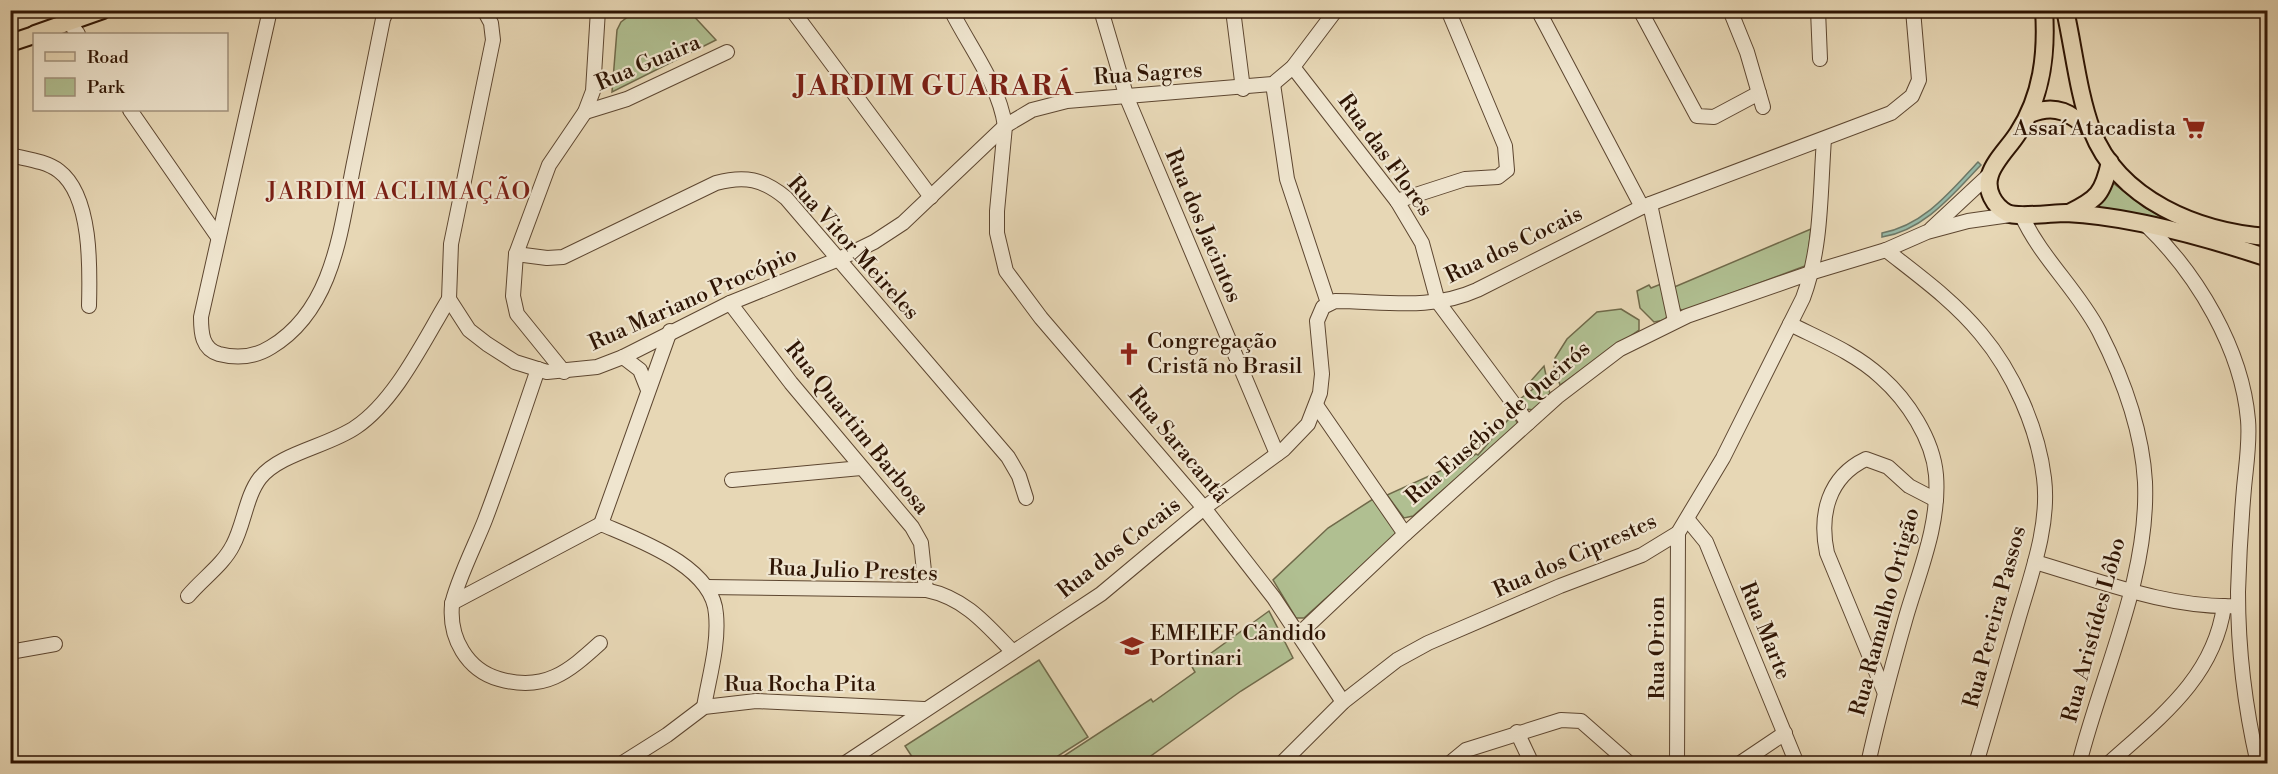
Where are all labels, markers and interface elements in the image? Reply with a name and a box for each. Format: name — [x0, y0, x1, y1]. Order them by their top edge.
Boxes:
street label: Rua Guaira — [592, 29, 705, 97]
legend — [33, 33, 228, 111]
text: Road — [87, 46, 130, 69]
street label: Rua Sagres — [1093, 57, 1203, 91]
district label: JARDIM GUARARÁ — [791, 67, 1075, 104]
text: Park — [87, 76, 126, 99]
street label: Rua das Flores — [1332, 89, 1438, 221]
place label: Assaí Atacadista — [2012, 115, 2177, 142]
supermarket icon: Assaí Atacadista — [2181, 115, 2207, 141]
street label: Rua dos Jacintos — [1159, 145, 1247, 307]
street label: Rua Vitor Meireles — [781, 170, 925, 326]
district label: JARDIM ACLIMAÇÃO — [265, 176, 532, 207]
street label: Rua dos Cocais — [1441, 200, 1587, 290]
street label: Rua Mariano Procópio — [585, 241, 801, 357]
place label: Congregação Cristã no Brasil — [1147, 328, 1303, 380]
street label: Rua Eusébio de Queirós — [1400, 335, 1596, 511]
street label: Rua Quartim Barbosa — [779, 336, 936, 521]
church icon: Congregação Cristã no Brasil — [1116, 341, 1142, 367]
street label: Rua Saracantã — [1122, 382, 1235, 509]
street label: Rua dos Cocais — [1052, 491, 1186, 605]
street label: Rua Ramalho Ortigão — [1844, 505, 1926, 719]
street label: Rua dos Ciprestes — [1489, 508, 1661, 604]
street label: Rua Pereira Passos — [1958, 523, 2032, 711]
street label: Rua Aristídes Lôbo — [2056, 535, 2132, 725]
street label: Rua Julio Prestes — [768, 555, 938, 587]
street label: Rua Marte — [1733, 578, 1797, 684]
street label: Rua Orion — [1644, 596, 1671, 700]
place label: EMEIEF Cândido Portinari — [1150, 620, 1326, 672]
school or university icon: EMEIEF Cândido Portinari — [1119, 633, 1145, 659]
street label: Rua Rocha Pita — [724, 671, 877, 698]

